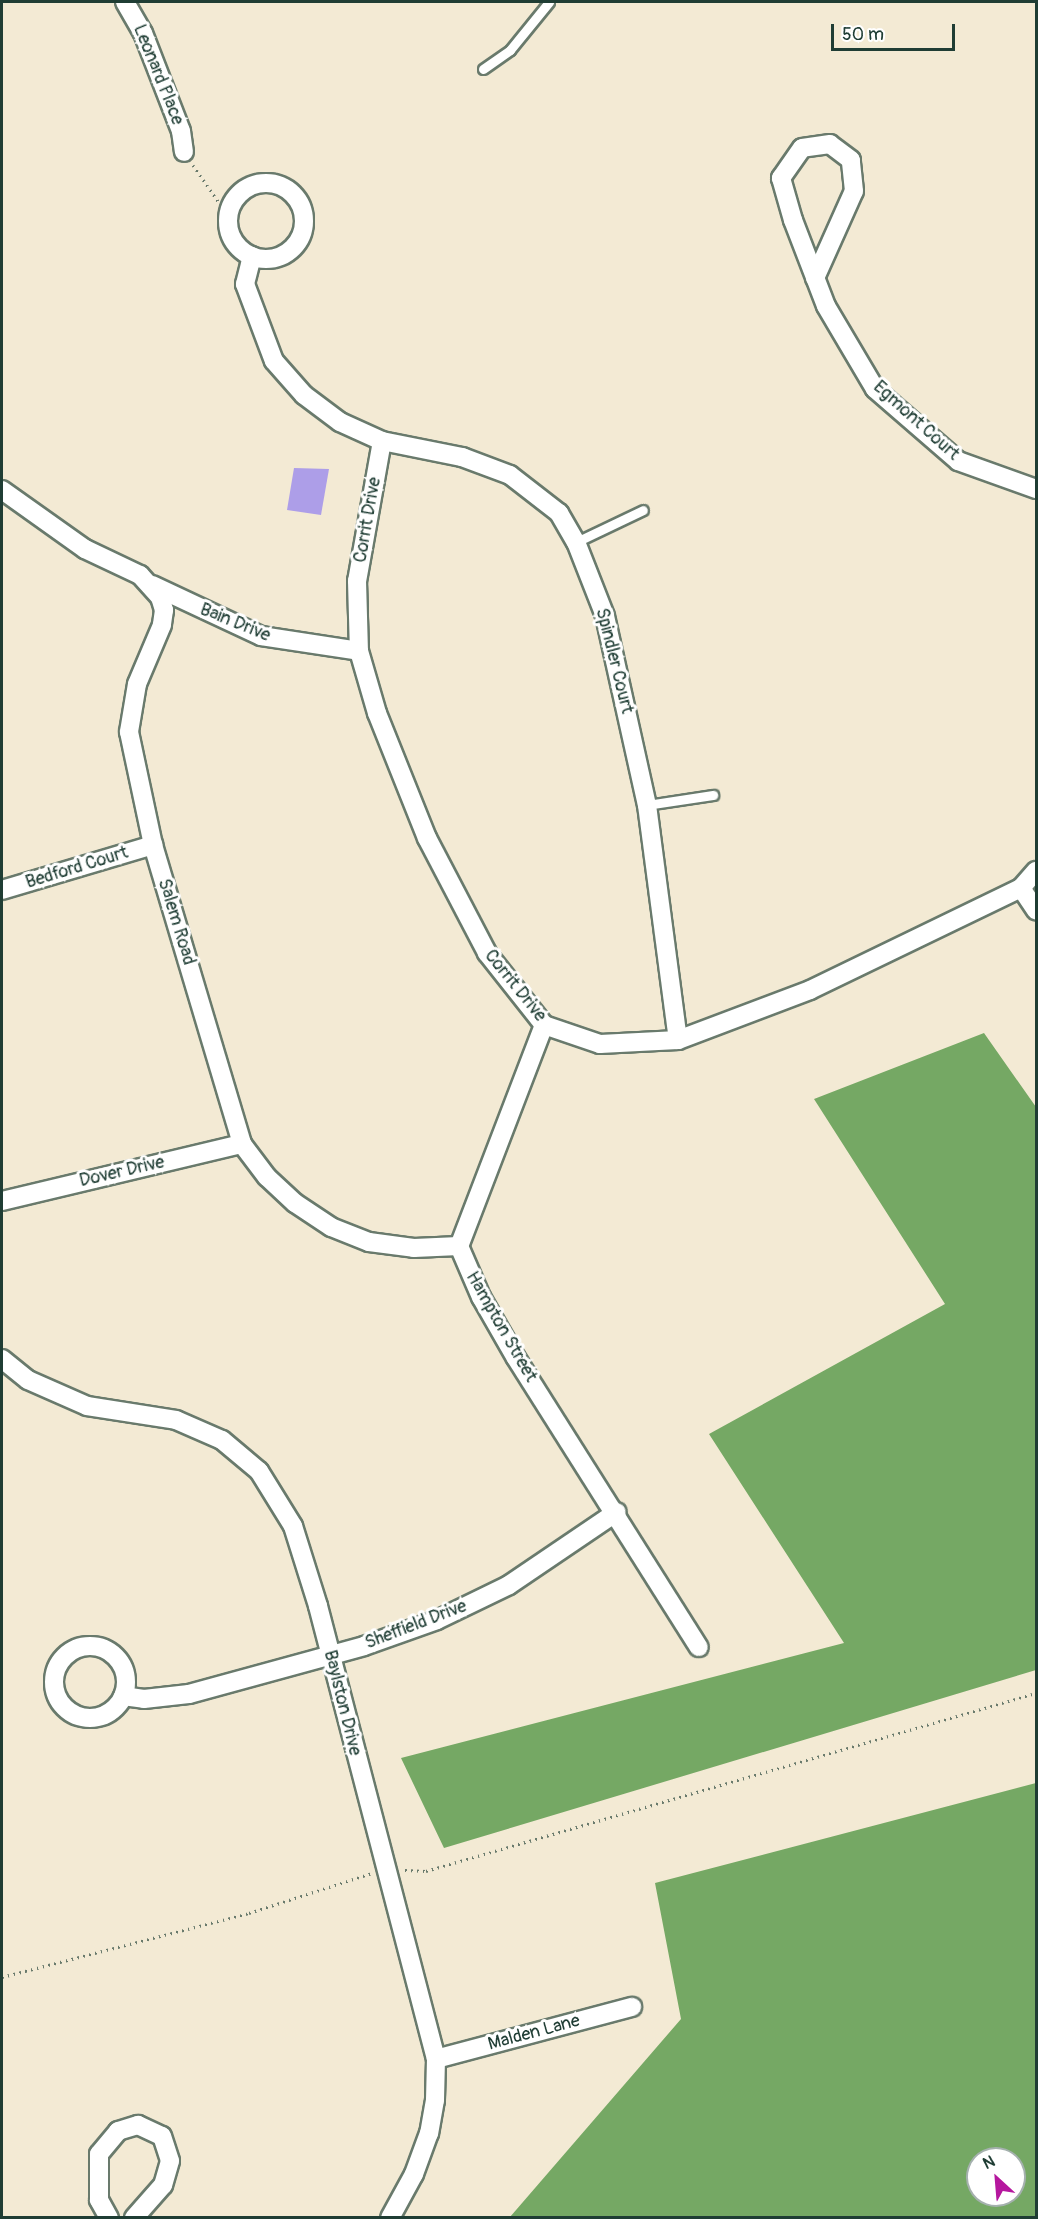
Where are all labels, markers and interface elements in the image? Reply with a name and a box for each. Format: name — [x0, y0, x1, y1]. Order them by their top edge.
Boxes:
scale bar — [834, 12, 958, 50]
street label: Leonard Place — [128, 22, 188, 128]
text: 50 m — [842, 23, 884, 46]
street label: Egmont Court — [868, 377, 964, 465]
street label: Corrit Drive — [350, 476, 386, 564]
street label: Bain Drive — [197, 599, 273, 647]
street label: Spindler Court — [590, 606, 638, 716]
street label: Bedford Court — [23, 842, 131, 894]
street label: Salem Road — [153, 876, 199, 968]
street label: Corrit Drive — [479, 946, 551, 1026]
street label: Dover Drive — [77, 1152, 167, 1192]
street label: Hampton Street — [461, 1268, 541, 1386]
street label: Sheffield Drive — [362, 1596, 470, 1654]
street label: Baylston Drive — [318, 1648, 366, 1758]
street label: Malden Lane — [486, 2010, 582, 2056]
north arrow — [966, 2147, 1026, 2207]
text: N — [980, 2151, 998, 2174]

